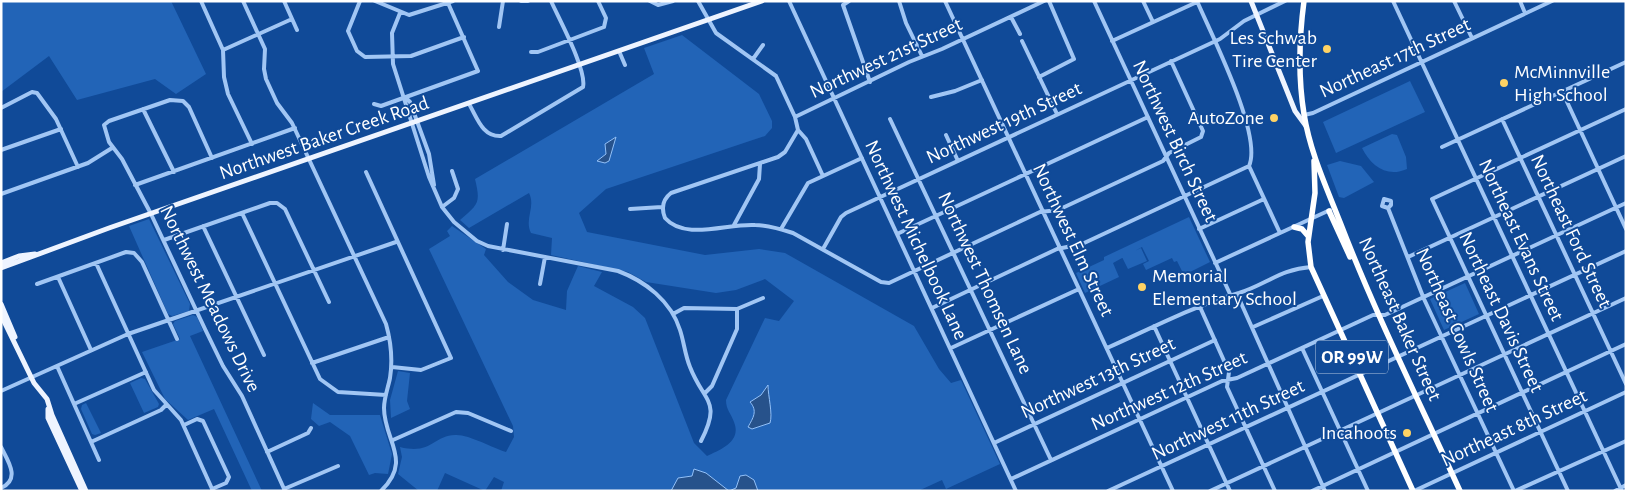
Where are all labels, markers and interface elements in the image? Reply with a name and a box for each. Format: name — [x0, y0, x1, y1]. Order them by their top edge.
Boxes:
street label: Northwest 21st Street — [807, 14, 966, 102]
street label: Northeast 17th Street — [1316, 14, 1474, 102]
place label: Les Schwab Tire Center — [1230, 28, 1318, 71]
marker: Les Schwab Tire Center — [1321, 43, 1333, 55]
street label: Northwest Birch Street — [1129, 57, 1221, 225]
place label: McMinnville High School — [1514, 62, 1610, 105]
marker: McMinnville High School — [1498, 77, 1510, 89]
street label: Northwest 19th Street — [923, 78, 1085, 168]
street label: Northwest Baker Creek Road — [217, 93, 431, 183]
place label: AutoZone — [1188, 108, 1264, 128]
marker: AutoZone — [1268, 112, 1280, 124]
street label: Northwest Michelbook Lane — [861, 137, 971, 343]
street label: Northeast Ford Street — [1527, 151, 1615, 311]
street label: Northeast Evans Street — [1475, 156, 1568, 325]
street label: Northwest Elm Street — [1029, 160, 1117, 320]
street label: Northwest Thomsen Lane — [934, 189, 1036, 377]
street label: Northwest Meadows Drive — [156, 203, 264, 395]
street label: Northeast Davis Street — [1455, 229, 1547, 396]
street label: Northeast Baker Street — [1355, 234, 1445, 404]
street label: Northeast Cowls Street — [1412, 245, 1502, 416]
place label: Memorial Elementary School — [1152, 266, 1297, 309]
marker: Memorial Elementary School — [1136, 281, 1148, 293]
street label: Northwest 13th Street — [1018, 333, 1179, 422]
road number: OR 99W — [1316, 341, 1388, 374]
street label: Northwest 12th Street — [1088, 347, 1251, 434]
street label: Northwest 11th Street — [1148, 376, 1308, 464]
street label: Northeast 8th Street — [1438, 385, 1591, 471]
place label: Incahoots — [1321, 423, 1397, 443]
marker: Incahoots — [1401, 427, 1413, 439]

